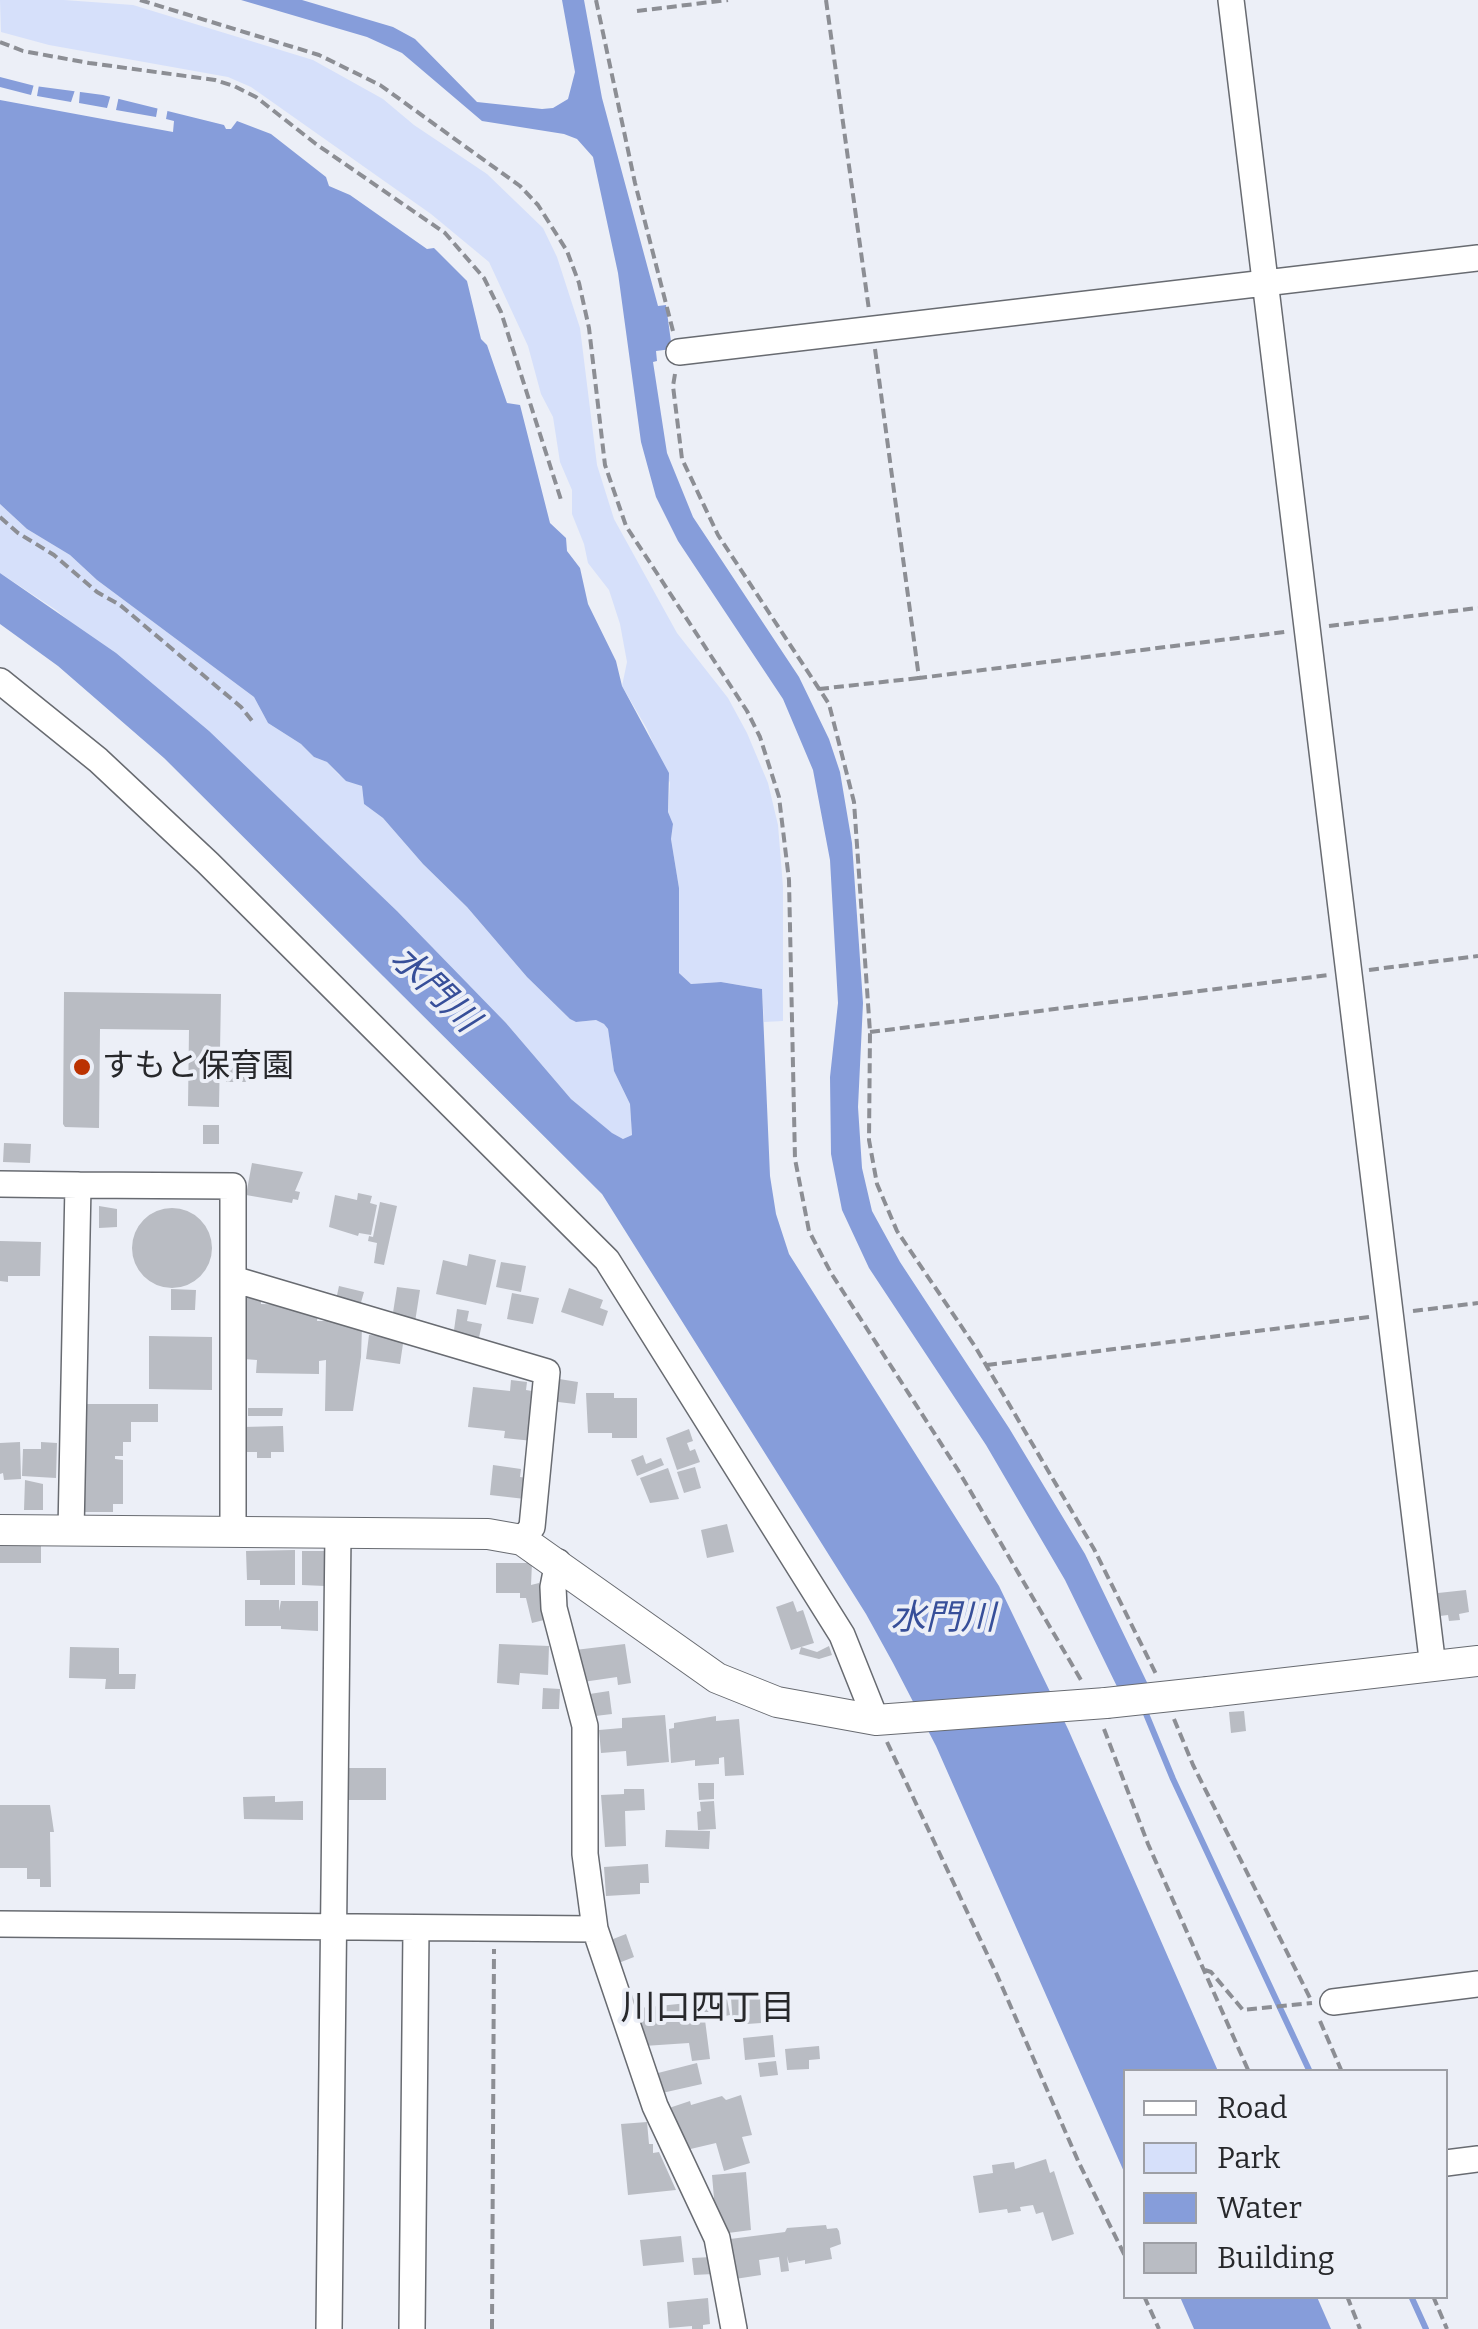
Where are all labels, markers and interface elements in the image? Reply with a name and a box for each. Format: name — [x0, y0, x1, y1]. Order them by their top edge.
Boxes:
water label: 水門川 — [382, 938, 486, 1042]
place label: すもと保育園 — [102, 1048, 294, 1086]
marker: すもと保育園 — [71, 1056, 93, 1078]
water label: 水門川 — [891, 1598, 995, 1640]
district label: 川口四丁目 — [621, 1988, 795, 2030]
legend — [1123, 2069, 1448, 2299]
text: Road — [1217, 2090, 1288, 2126]
text: Park — [1217, 2140, 1280, 2176]
text: Water — [1217, 2190, 1302, 2226]
text: Building — [1217, 2240, 1335, 2276]

